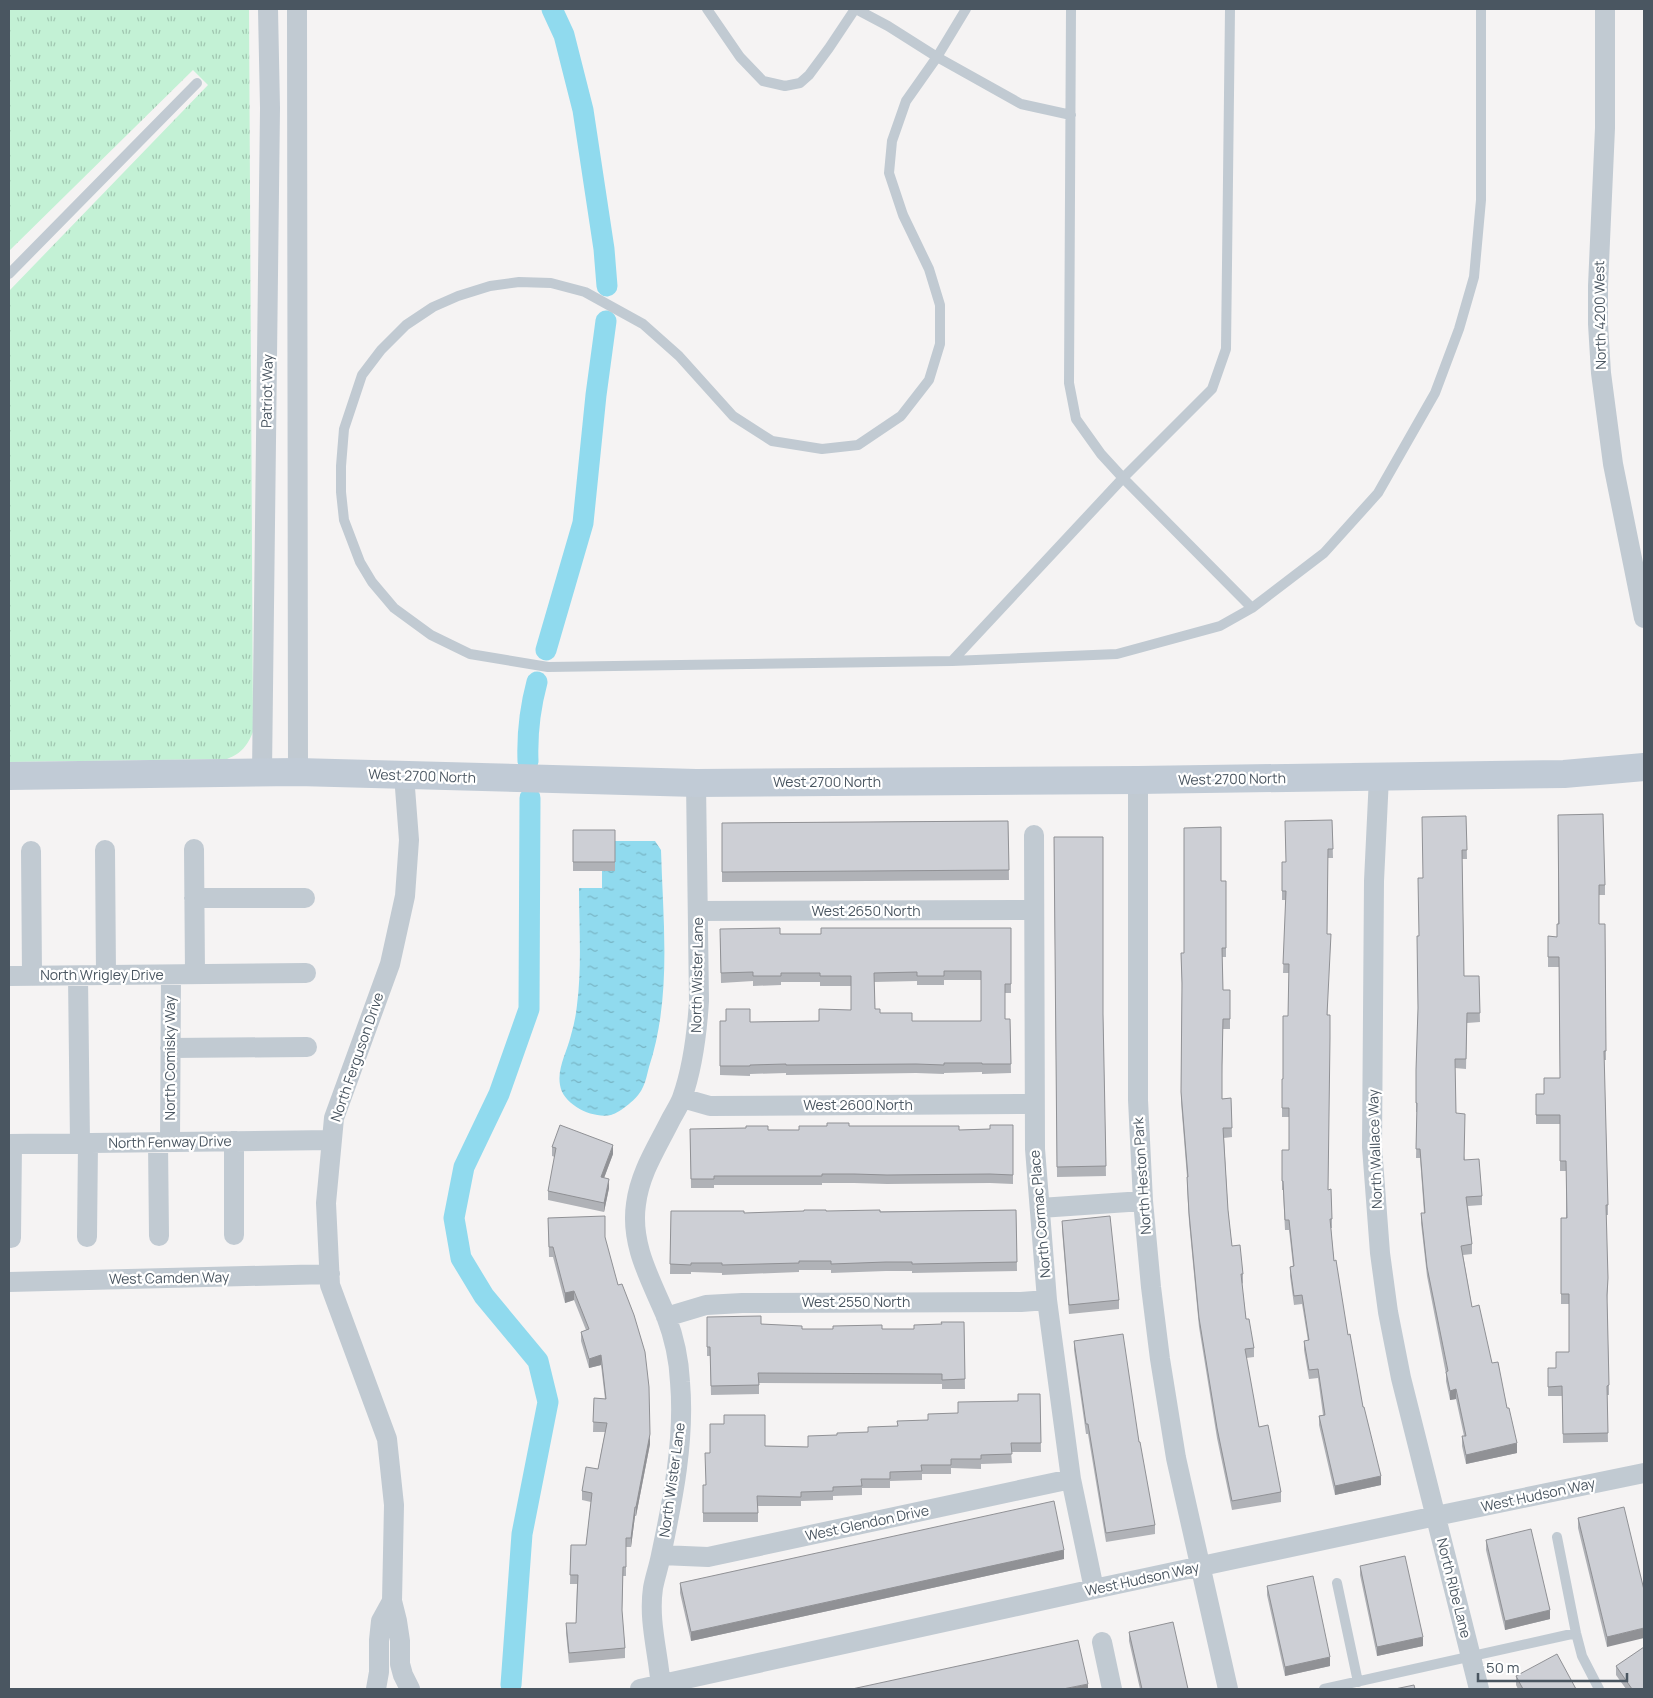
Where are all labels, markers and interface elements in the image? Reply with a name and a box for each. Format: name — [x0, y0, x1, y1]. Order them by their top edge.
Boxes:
street label: North 4200 West — [1589, 260, 1610, 370]
street label: Patriot Way — [256, 353, 277, 428]
street label: West 2700 North — [368, 764, 476, 787]
street label: West 2700 North — [1178, 768, 1286, 789]
street label: West 2700 North — [773, 772, 881, 791]
street label: West 2650 North — [811, 901, 921, 920]
street label: North Wister Lane — [686, 917, 707, 1033]
street label: North Wrigley Drive — [40, 965, 164, 984]
street label: North Ferguson Drive — [325, 990, 388, 1124]
street label: North Comisky Way — [160, 995, 179, 1120]
street label: North Wallace Way — [1363, 1088, 1386, 1209]
street label: West 2600 North — [803, 1095, 913, 1114]
street label: North Heston Park — [1128, 1116, 1155, 1235]
street label: North Fenway Drive — [108, 1131, 232, 1152]
street label: North Cormac Place — [1024, 1149, 1055, 1279]
street label: West Camden Way — [109, 1267, 230, 1288]
street label: West 2550 North — [802, 1292, 910, 1311]
street label: North Wister Lane — [654, 1421, 689, 1539]
street label: West Hudson Way — [1479, 1473, 1597, 1516]
street label: West Glendon Drive — [803, 1500, 931, 1545]
street label: North Ribe Lane — [1433, 1536, 1476, 1640]
street label: West Hudson Way — [1083, 1557, 1201, 1600]
scale bar — [1478, 1650, 1627, 1682]
text: 50 m — [1486, 1657, 1520, 1678]

